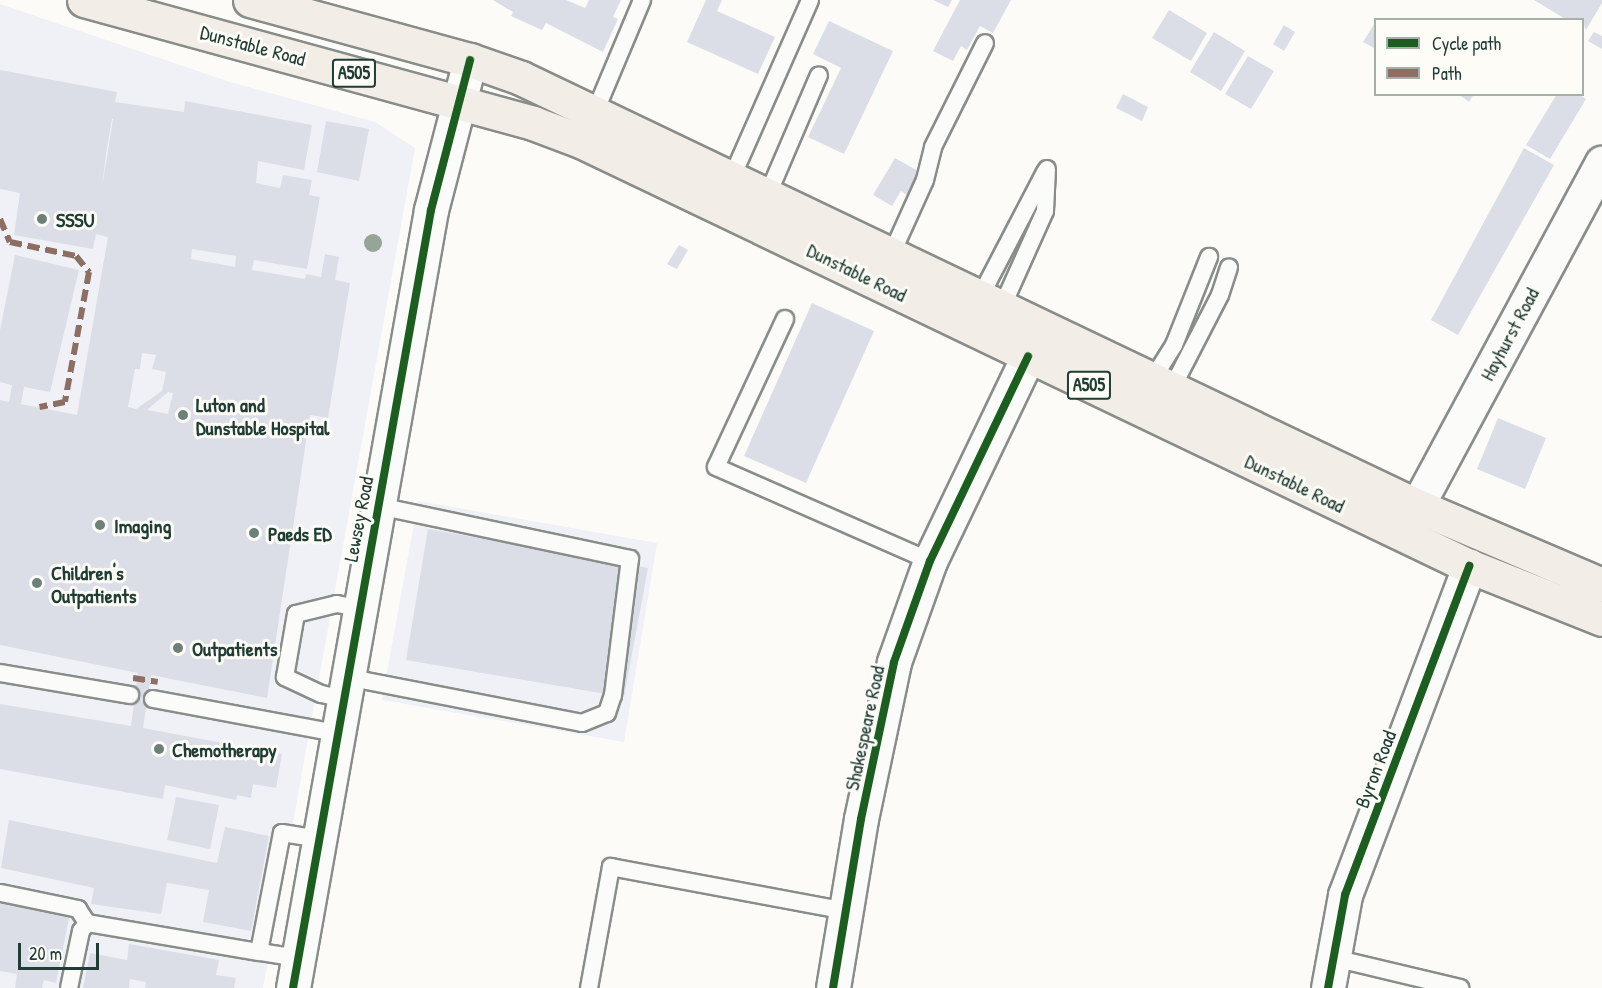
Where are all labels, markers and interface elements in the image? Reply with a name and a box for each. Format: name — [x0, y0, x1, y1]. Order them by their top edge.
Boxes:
legend — [1374, 18, 1584, 96]
street label: Dunstable Road — [198, 19, 308, 71]
text: Cycle path — [1432, 31, 1501, 56]
road number: A505 — [332, 58, 376, 88]
text: Path — [1432, 61, 1461, 86]
place label: SSSU — [56, 207, 95, 231]
marker: SSSU — [33, 210, 51, 228]
street label: Dunstable Road — [803, 238, 911, 306]
street label: Hayhurst Road — [1475, 283, 1543, 385]
road number: A505 — [1066, 370, 1112, 400]
place label: Luton and Dunstable Hospital — [196, 392, 329, 439]
marker: Luton and Dunstable Hospital — [174, 406, 192, 424]
street label: Dunstable Road — [1241, 449, 1349, 517]
street label: Lewsey Road — [338, 474, 378, 564]
place label: Imaging — [114, 513, 171, 537]
marker: Imaging — [91, 516, 109, 534]
place label: Paeds ED — [268, 521, 332, 545]
marker: Paeds ED — [245, 524, 263, 542]
place label: Children's Outpatients — [51, 560, 136, 607]
marker: Children's Outpatients — [28, 574, 46, 592]
place label: Outpatients — [192, 636, 277, 660]
marker: Outpatients — [169, 639, 187, 657]
street label: Shakespeare Road — [839, 664, 889, 792]
street label: Byron Road — [1349, 727, 1401, 811]
place label: Chemotherapy — [172, 737, 277, 761]
marker: Chemotherapy — [150, 740, 168, 758]
scale bar — [21, 931, 102, 969]
text: 20 m — [29, 941, 62, 966]

